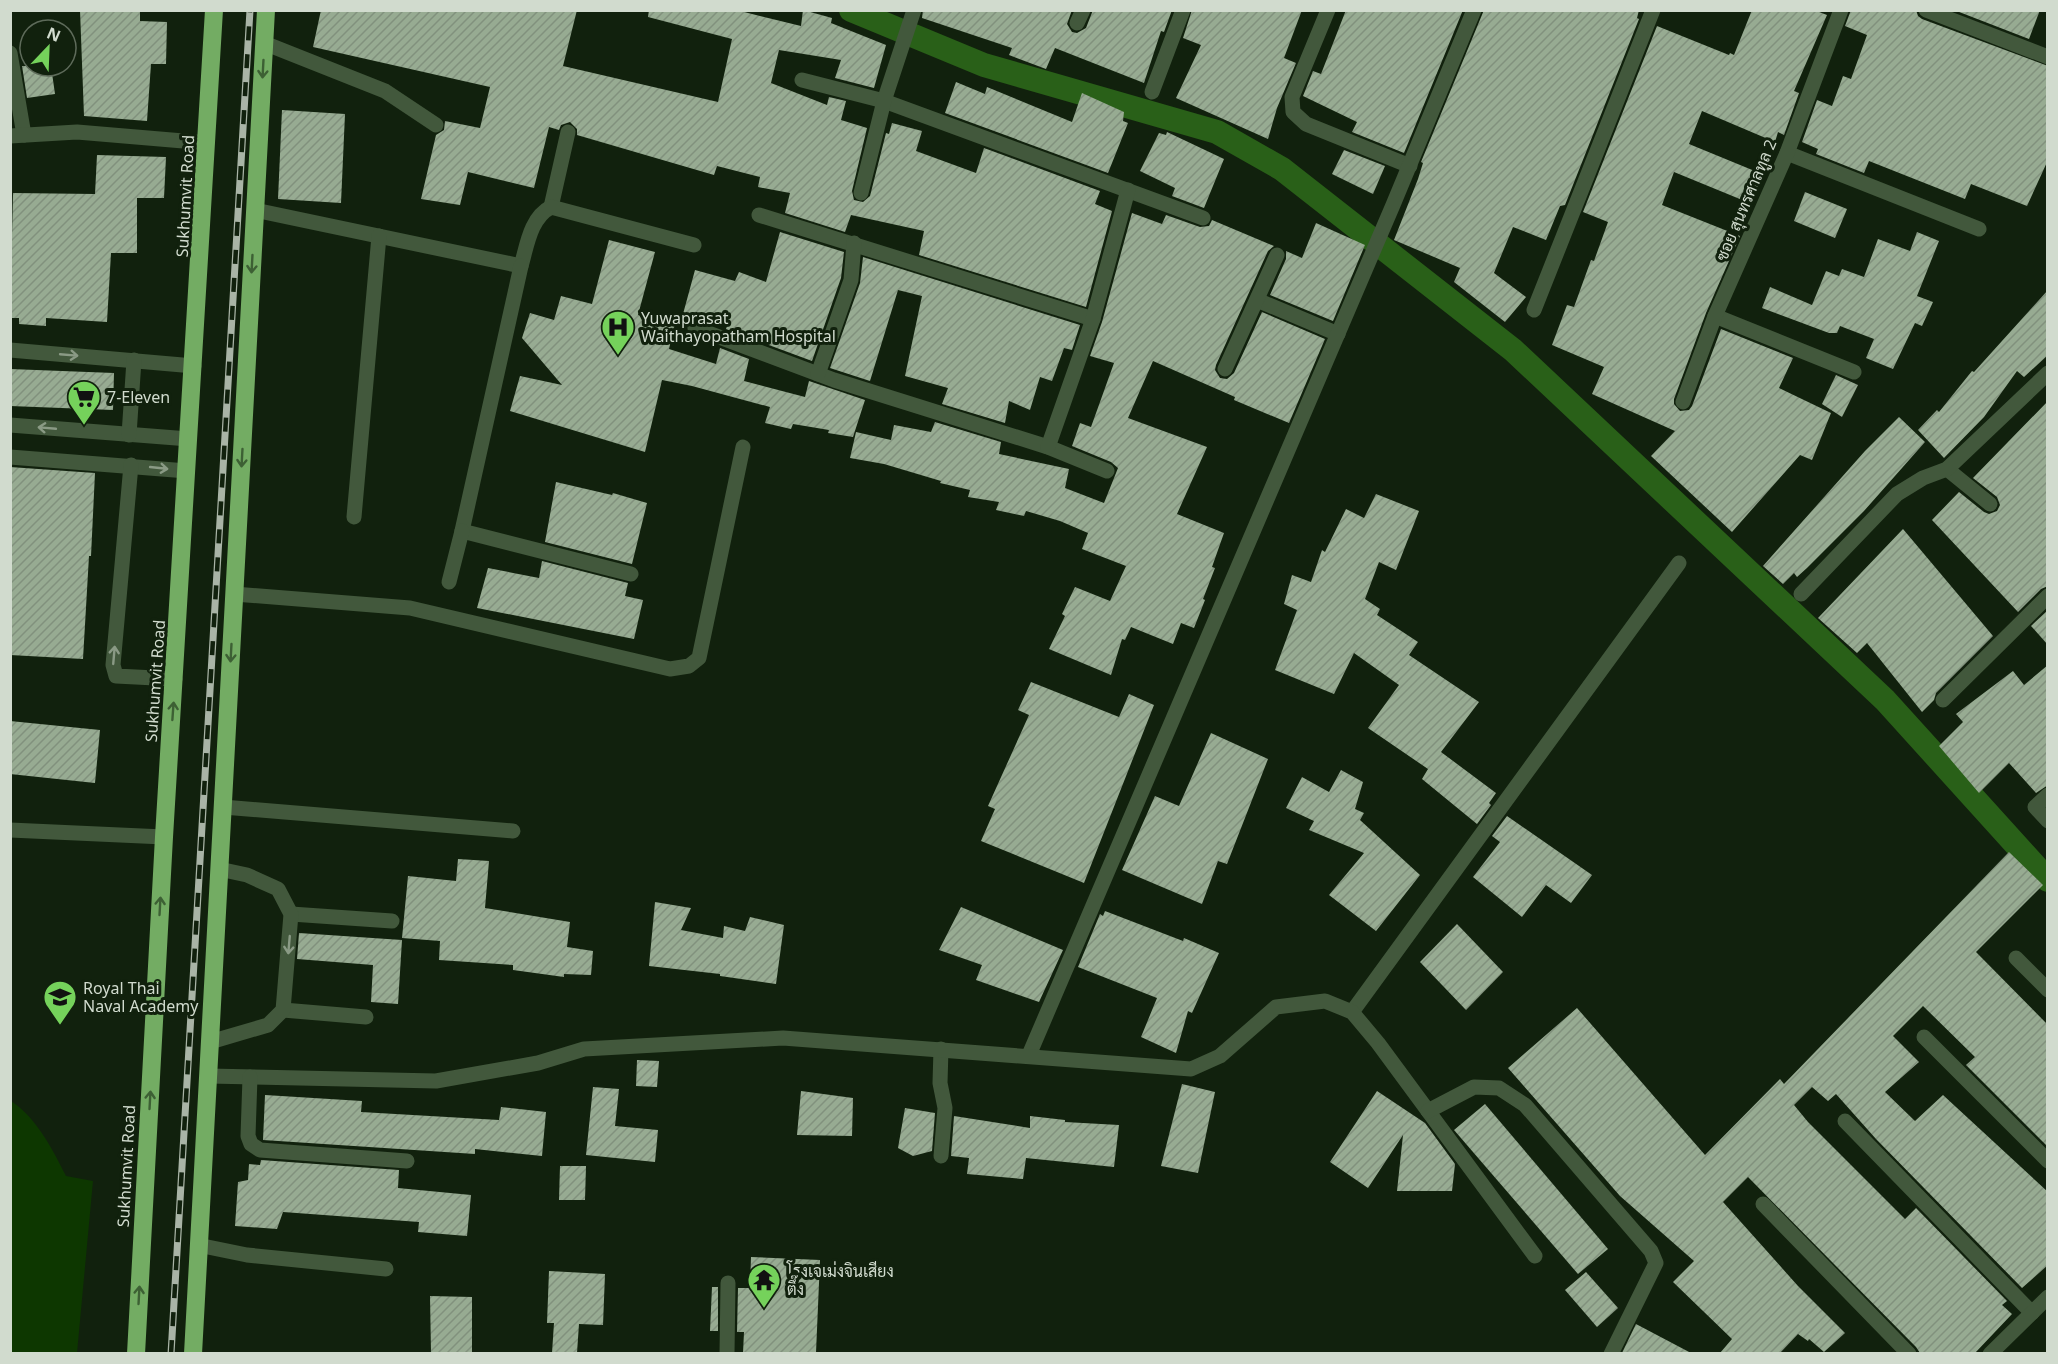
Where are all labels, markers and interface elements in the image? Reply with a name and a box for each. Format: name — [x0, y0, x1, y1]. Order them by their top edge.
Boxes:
north arrow — [18, 18, 78, 78]
text: N — [44, 22, 64, 47]
one-way arrow — [257, 58, 268, 78]
street label: Sukhumvit Road — [171, 134, 199, 258]
street label: ซอย สุนทรศาลทูล 2 — [1710, 136, 1782, 265]
one-way arrow — [247, 253, 258, 273]
place label: Yuwaprasat Waithayopatham Hospital — [641, 307, 836, 347]
hospital icon: Yuwaprasat Waithayopatham Hospital — [600, 309, 636, 356]
one-way arrow — [58, 350, 78, 361]
supermarket icon: 7-Eleven — [66, 379, 102, 426]
place label: 7-Eleven — [107, 386, 170, 408]
one-way arrow — [38, 423, 58, 434]
one-way arrow — [236, 448, 247, 468]
one-way arrow — [149, 463, 169, 474]
street label: Sukhumvit Road — [140, 619, 170, 743]
one-way arrow — [225, 643, 236, 663]
one-way arrow — [109, 646, 120, 666]
one-way arrow — [167, 702, 178, 722]
one-way arrow — [155, 896, 166, 916]
one-way arrow — [283, 934, 294, 954]
place label: Royal Thai Naval Academy — [83, 977, 199, 1017]
school or university icon: Royal Thai Naval Academy — [42, 979, 78, 1026]
one-way arrow — [144, 1091, 155, 1111]
street label: Sukhumvit Road — [112, 1104, 140, 1228]
place label: โรงเจเม่งจินเสียง ตึ๊ง — [786, 1260, 894, 1300]
temple icon: โรงเจเม่งจินเสียง ตึ๊ง — [746, 1262, 782, 1309]
one-way arrow — [133, 1286, 144, 1306]

